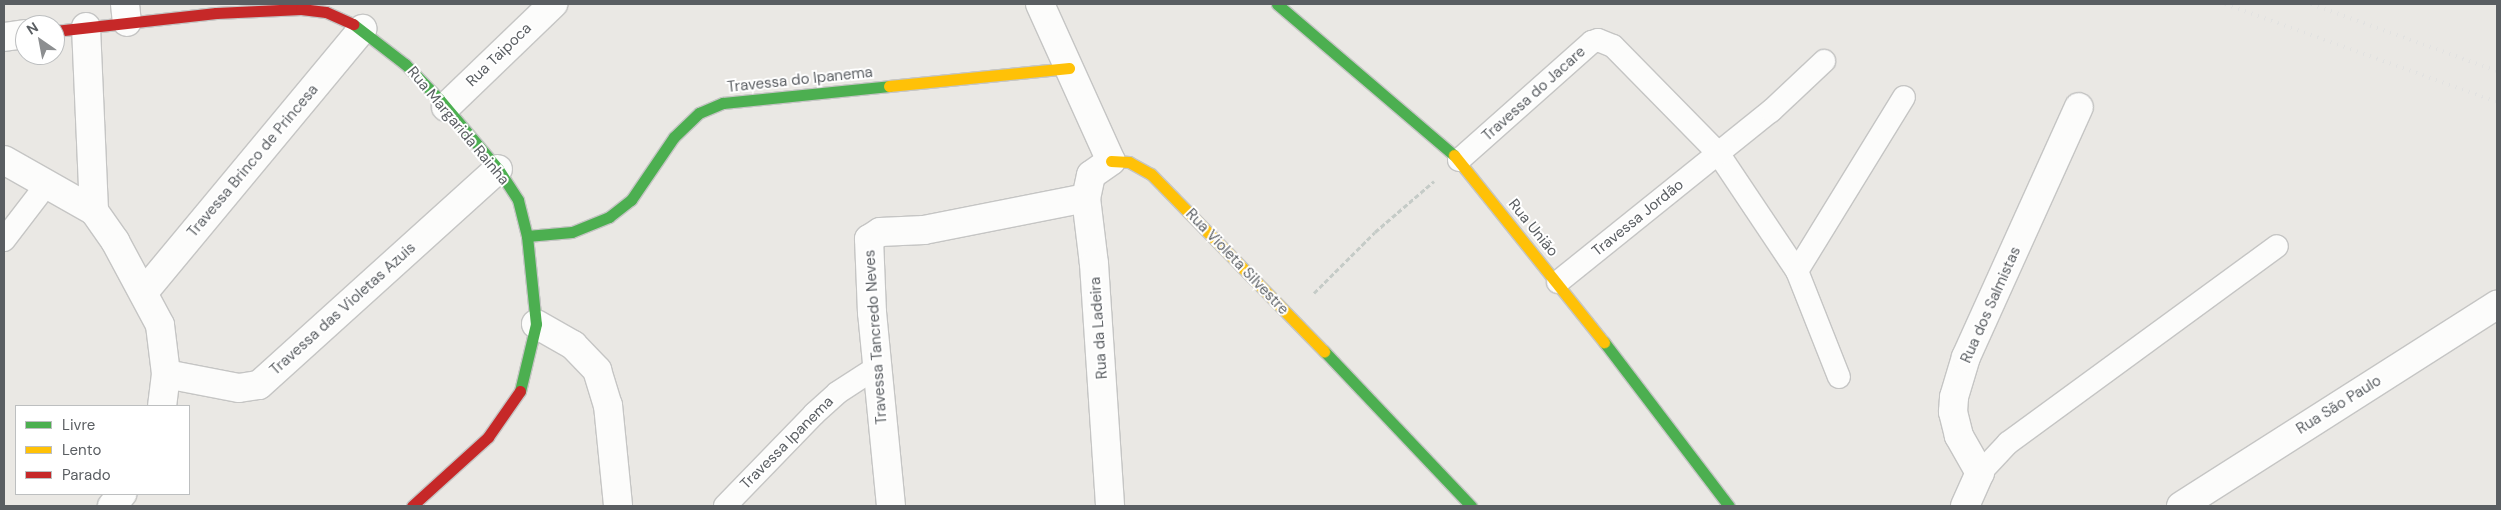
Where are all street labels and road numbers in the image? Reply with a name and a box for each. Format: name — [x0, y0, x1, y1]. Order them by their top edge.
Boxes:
street label: Rua Taipoca — [463, 19, 535, 91]
street label: Travessa do Jacare — [1479, 43, 1589, 145]
street label: Rua Margarida Rainha — [403, 63, 513, 189]
street label: Travessa do Ipanema — [726, 63, 874, 97]
street label: Travessa Brinco de Princesa — [184, 81, 322, 241]
street label: Travessa Jordão — [1589, 176, 1687, 260]
street label: Rua União — [1504, 196, 1562, 260]
street label: Rua Violeta Silvestre — [1182, 205, 1292, 319]
street label: Travessa das Violetas Azuis — [267, 239, 419, 379]
street label: Rua dos Salmistas — [1957, 244, 2025, 366]
street label: Travessa Tancredo Neves — [861, 249, 891, 425]
street label: Rua da Ladeira — [1086, 276, 1112, 380]
street label: Rua São Paulo — [2293, 372, 2385, 438]
street label: Travessa Ipanema — [737, 393, 837, 493]

